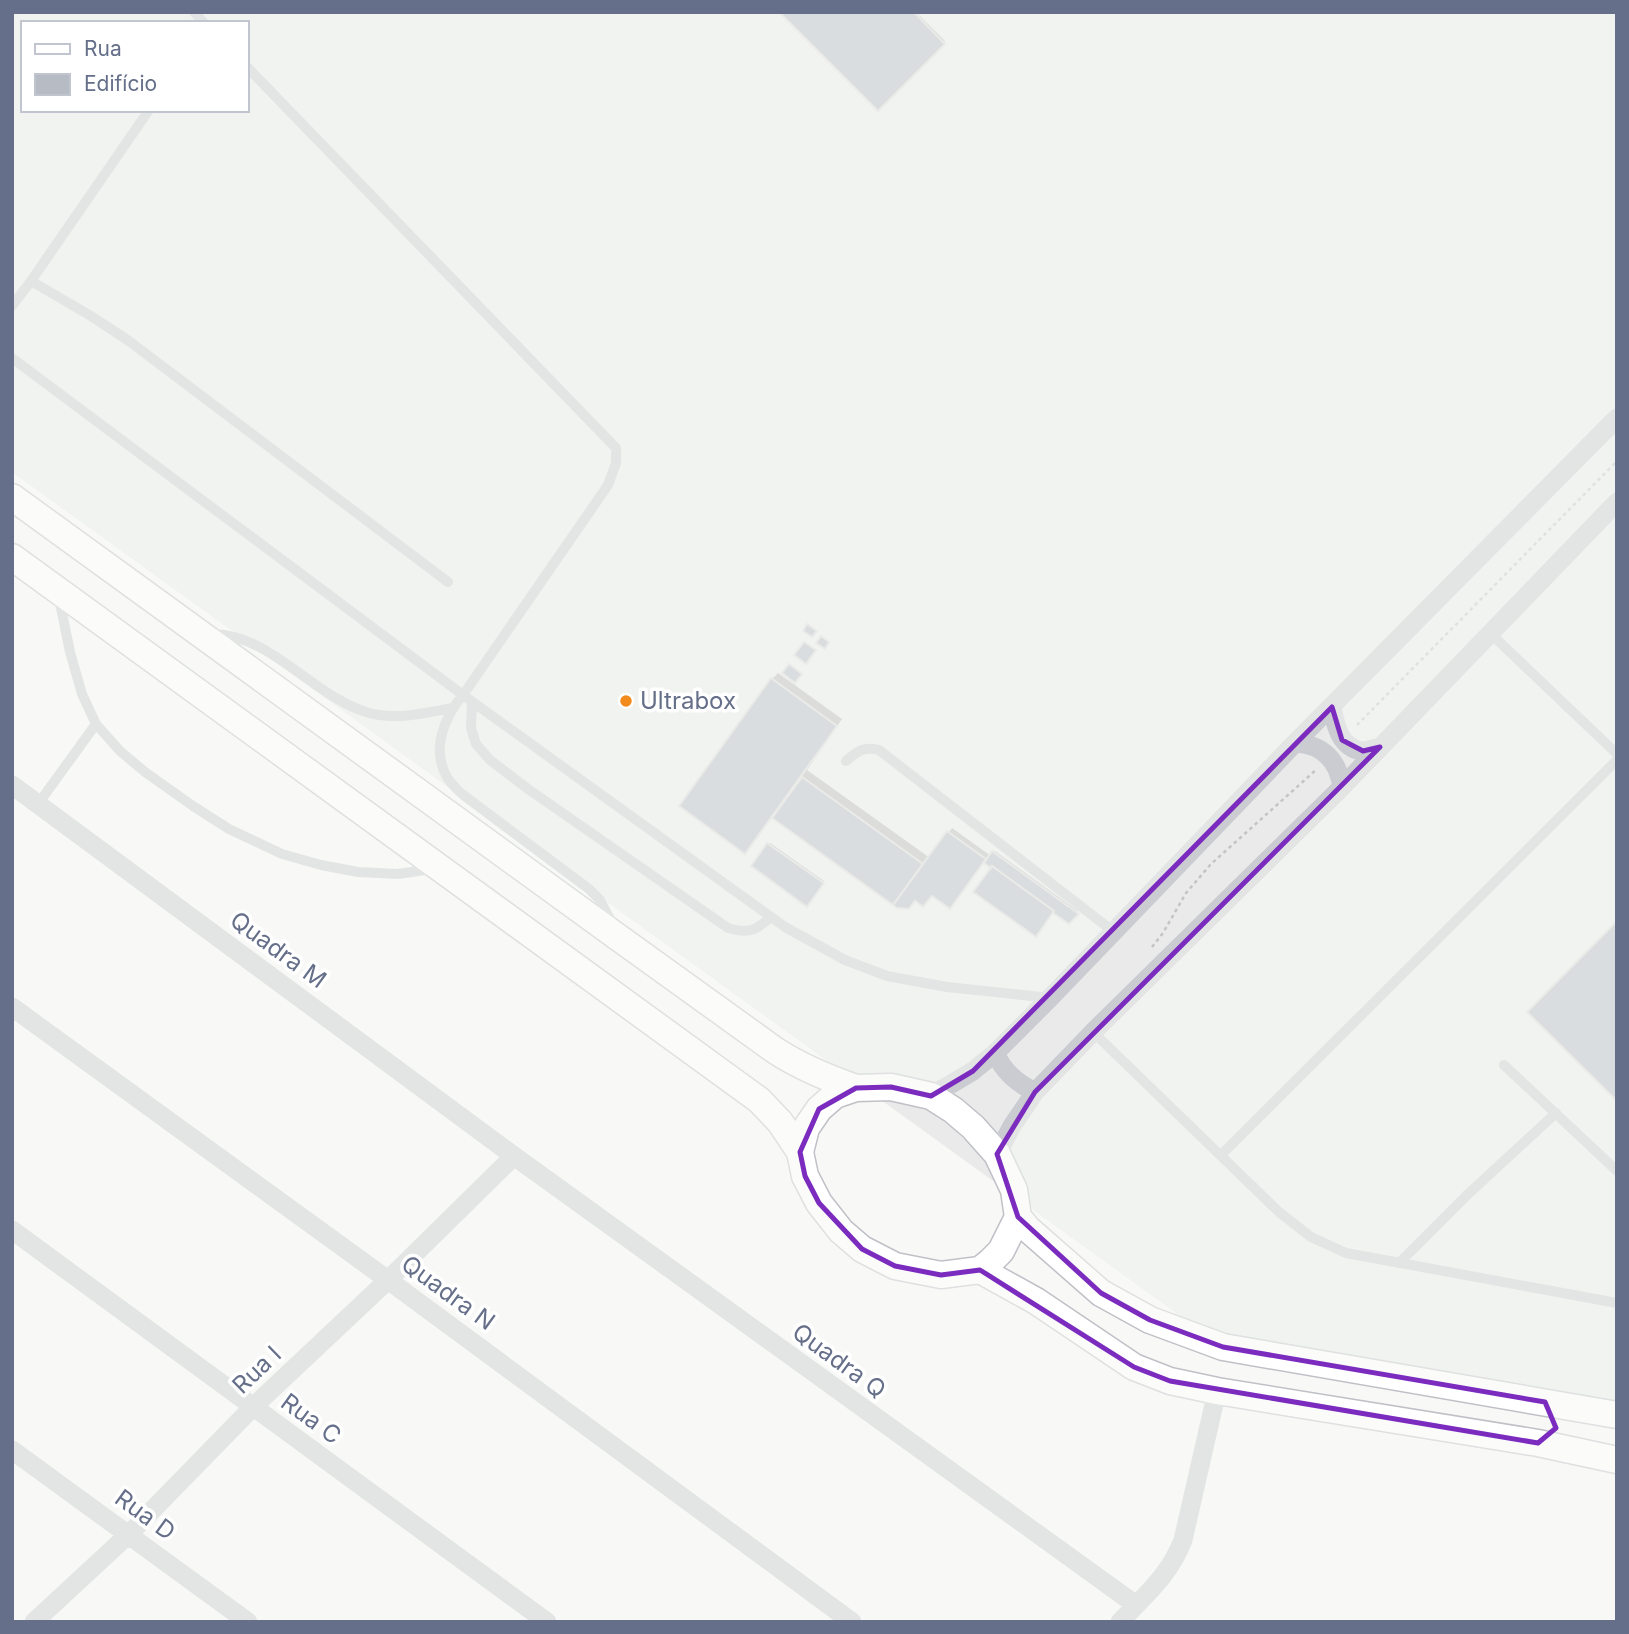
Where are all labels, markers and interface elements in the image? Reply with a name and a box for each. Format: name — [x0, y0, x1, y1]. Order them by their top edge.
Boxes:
legend — [21, 21, 248, 112]
text: Rua — [84, 36, 122, 61]
text: Edifício — [84, 71, 157, 96]
place label: Ultrabox — [640, 686, 736, 715]
marker: Ultrabox — [618, 693, 634, 709]
street label: Quadra M — [225, 905, 332, 994]
street label: Quadra N — [396, 1249, 501, 1336]
street label: Quadra Q — [787, 1317, 892, 1404]
street label: Rua I — [226, 1340, 287, 1400]
street label: Rua C — [276, 1387, 347, 1450]
street label: Rua D — [110, 1483, 181, 1546]

